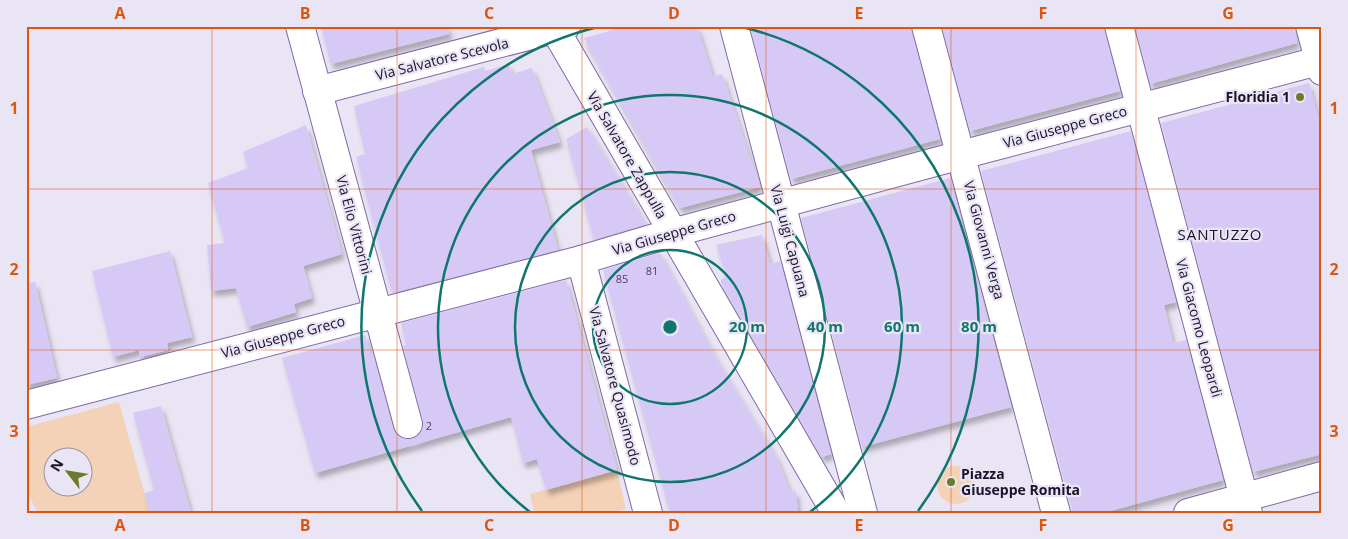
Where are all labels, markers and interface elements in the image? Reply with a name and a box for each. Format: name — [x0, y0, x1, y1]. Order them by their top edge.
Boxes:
text: A — [114, 2, 126, 24]
text: B — [300, 2, 310, 24]
text: C — [484, 2, 494, 24]
text: D — [668, 2, 680, 24]
text: E — [855, 2, 864, 24]
text: F — [1039, 2, 1047, 24]
text: G — [1222, 2, 1234, 24]
street label: Via Salvatore Scevola — [373, 33, 510, 84]
place label: Floridia 1 — [1226, 87, 1290, 106]
street label: Via Salvatore Zappulla — [583, 88, 672, 222]
marker: Floridia 1 — [1294, 91, 1306, 103]
text: 1 — [9, 97, 19, 119]
text: 1 — [1329, 97, 1339, 119]
street label: Via Giuseppe Greco — [1001, 101, 1129, 152]
street label: Via Elio Vittorini — [332, 173, 377, 277]
street label: Via Giovanni Verga — [960, 179, 1009, 301]
street label: Via Luigi Capuana — [766, 183, 815, 299]
street label: Via Giuseppe Greco — [610, 206, 738, 259]
district label: SANTUZZO — [1177, 224, 1263, 244]
street label: Via Giacomo Leopardi — [1172, 256, 1227, 399]
text: 2 — [9, 258, 19, 280]
text: 2 — [1329, 258, 1339, 280]
house number: 81 — [646, 263, 658, 278]
house number: 85 — [616, 271, 628, 286]
street label: Via Salvatore Quasimodo — [585, 304, 646, 467]
street label: Via Giuseppe Greco — [219, 311, 347, 362]
text: 20 m — [729, 316, 765, 336]
text: 40 m — [807, 316, 843, 336]
text: 60 m — [884, 316, 920, 336]
text: 80 m — [961, 316, 997, 336]
centre of rings — [661, 318, 679, 336]
house number: 2 — [426, 418, 432, 433]
text: 3 — [9, 420, 19, 442]
text: 3 — [1329, 420, 1339, 442]
north arrow — [42, 446, 92, 496]
text: N — [45, 455, 68, 475]
place label: Piazza Giuseppe Romita — [961, 464, 1080, 499]
marker: Piazza Giuseppe Romita — [945, 476, 957, 488]
text: A — [114, 514, 126, 536]
text: B — [300, 514, 310, 536]
text: C — [484, 514, 494, 536]
text: D — [668, 514, 680, 536]
text: E — [855, 514, 864, 536]
text: F — [1039, 514, 1047, 536]
text: G — [1222, 514, 1234, 536]

